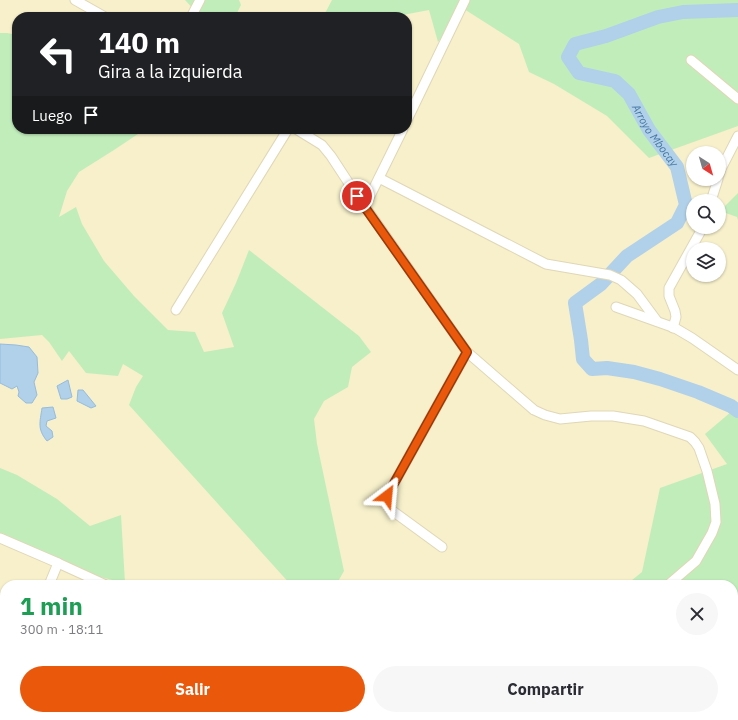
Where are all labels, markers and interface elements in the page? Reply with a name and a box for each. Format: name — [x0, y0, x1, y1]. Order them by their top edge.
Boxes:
text: 140 m — [98, 24, 180, 61]
icon: left — [32, 28, 84, 80]
text: Gira a la izquierda — [98, 60, 242, 83]
water label: Arroyo Mbocay — [629, 101, 682, 170]
icon: arrive — [80, 104, 102, 126]
text: Luego — [32, 106, 72, 125]
north arrow — [686, 146, 726, 186]
map controls — [686, 146, 726, 282]
pin — [340, 179, 374, 213]
icon: arrive — [346, 185, 368, 207]
button: search — [686, 194, 726, 234]
button: layers — [686, 242, 726, 282]
position arrow — [366, 475, 408, 517]
text: 1 min — [20, 590, 83, 622]
button: close — [676, 593, 718, 635]
text: 300 m · 18:11 — [20, 621, 103, 638]
button: Salir — [20, 666, 365, 712]
button: Compartir — [373, 666, 718, 712]

